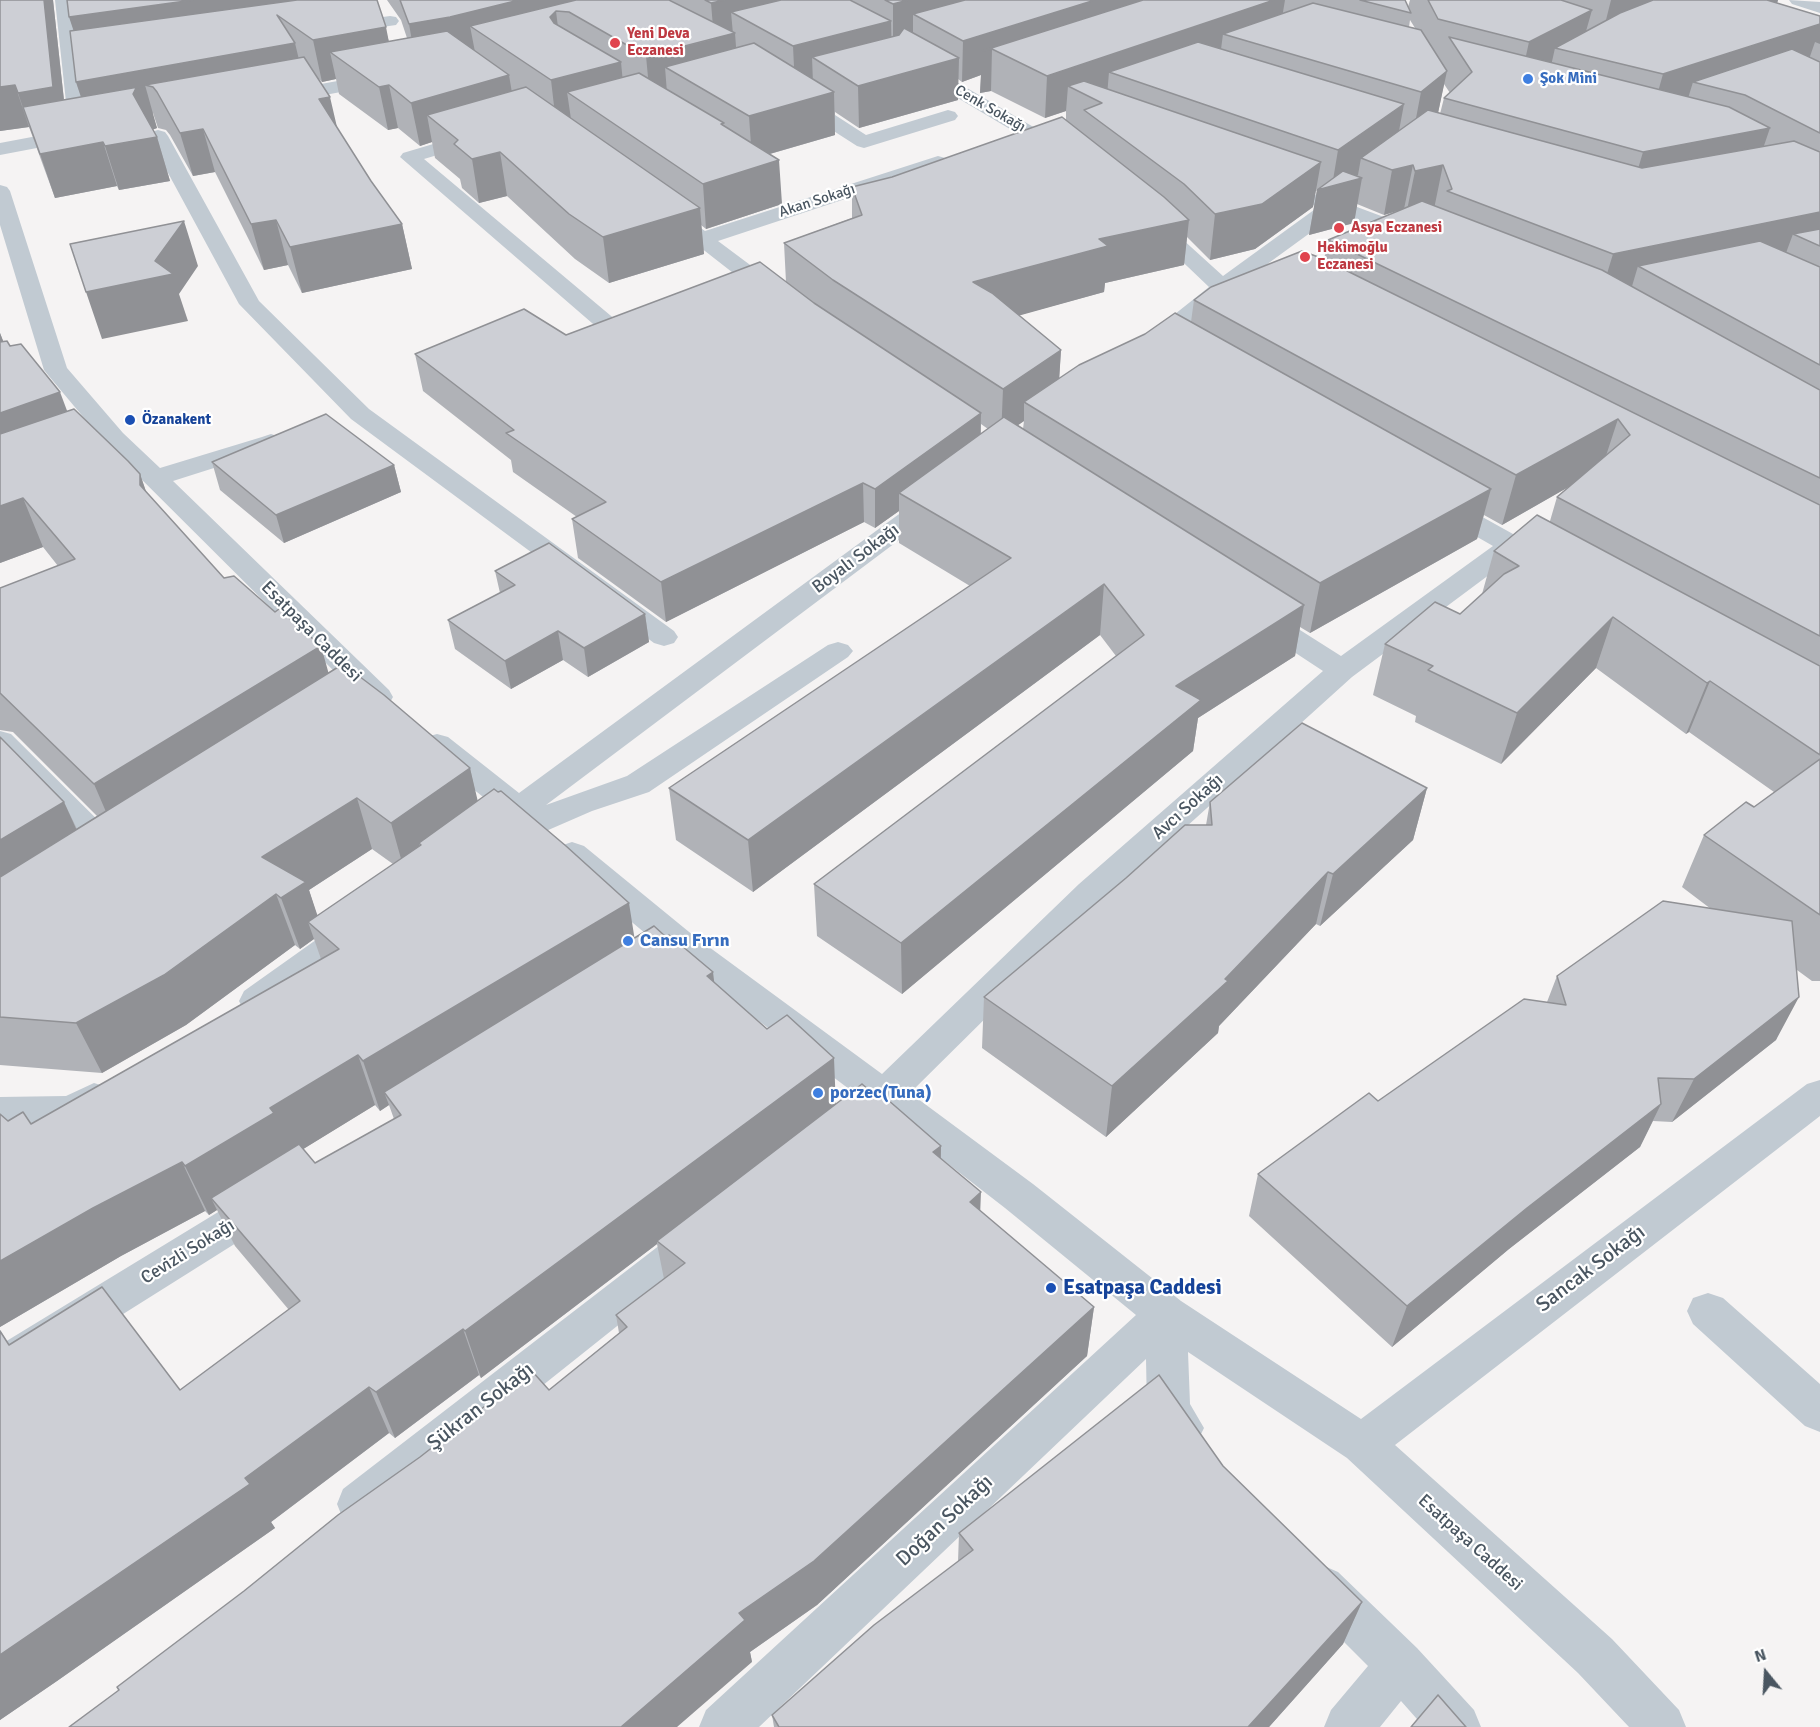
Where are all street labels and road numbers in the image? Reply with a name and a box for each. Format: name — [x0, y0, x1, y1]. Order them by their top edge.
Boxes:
street label: Cenk Sokağı — [951, 82, 1029, 136]
street label: Akan Sokağı — [777, 180, 857, 222]
street label: Boyalı Sokağı — [808, 519, 904, 599]
street label: Esatpaşa Caddesi — [256, 577, 366, 687]
street label: Avcı Sokağı — [1148, 770, 1228, 844]
street label: Cevizli Sokağı — [137, 1215, 239, 1289]
street label: Sancak Sokağı — [1532, 1220, 1650, 1318]
street label: Şükran Sokağı — [423, 1358, 539, 1456]
street label: Doğan Sokağı — [892, 1470, 998, 1572]
street label: Esatpaşa Caddesi — [1413, 1490, 1527, 1596]

